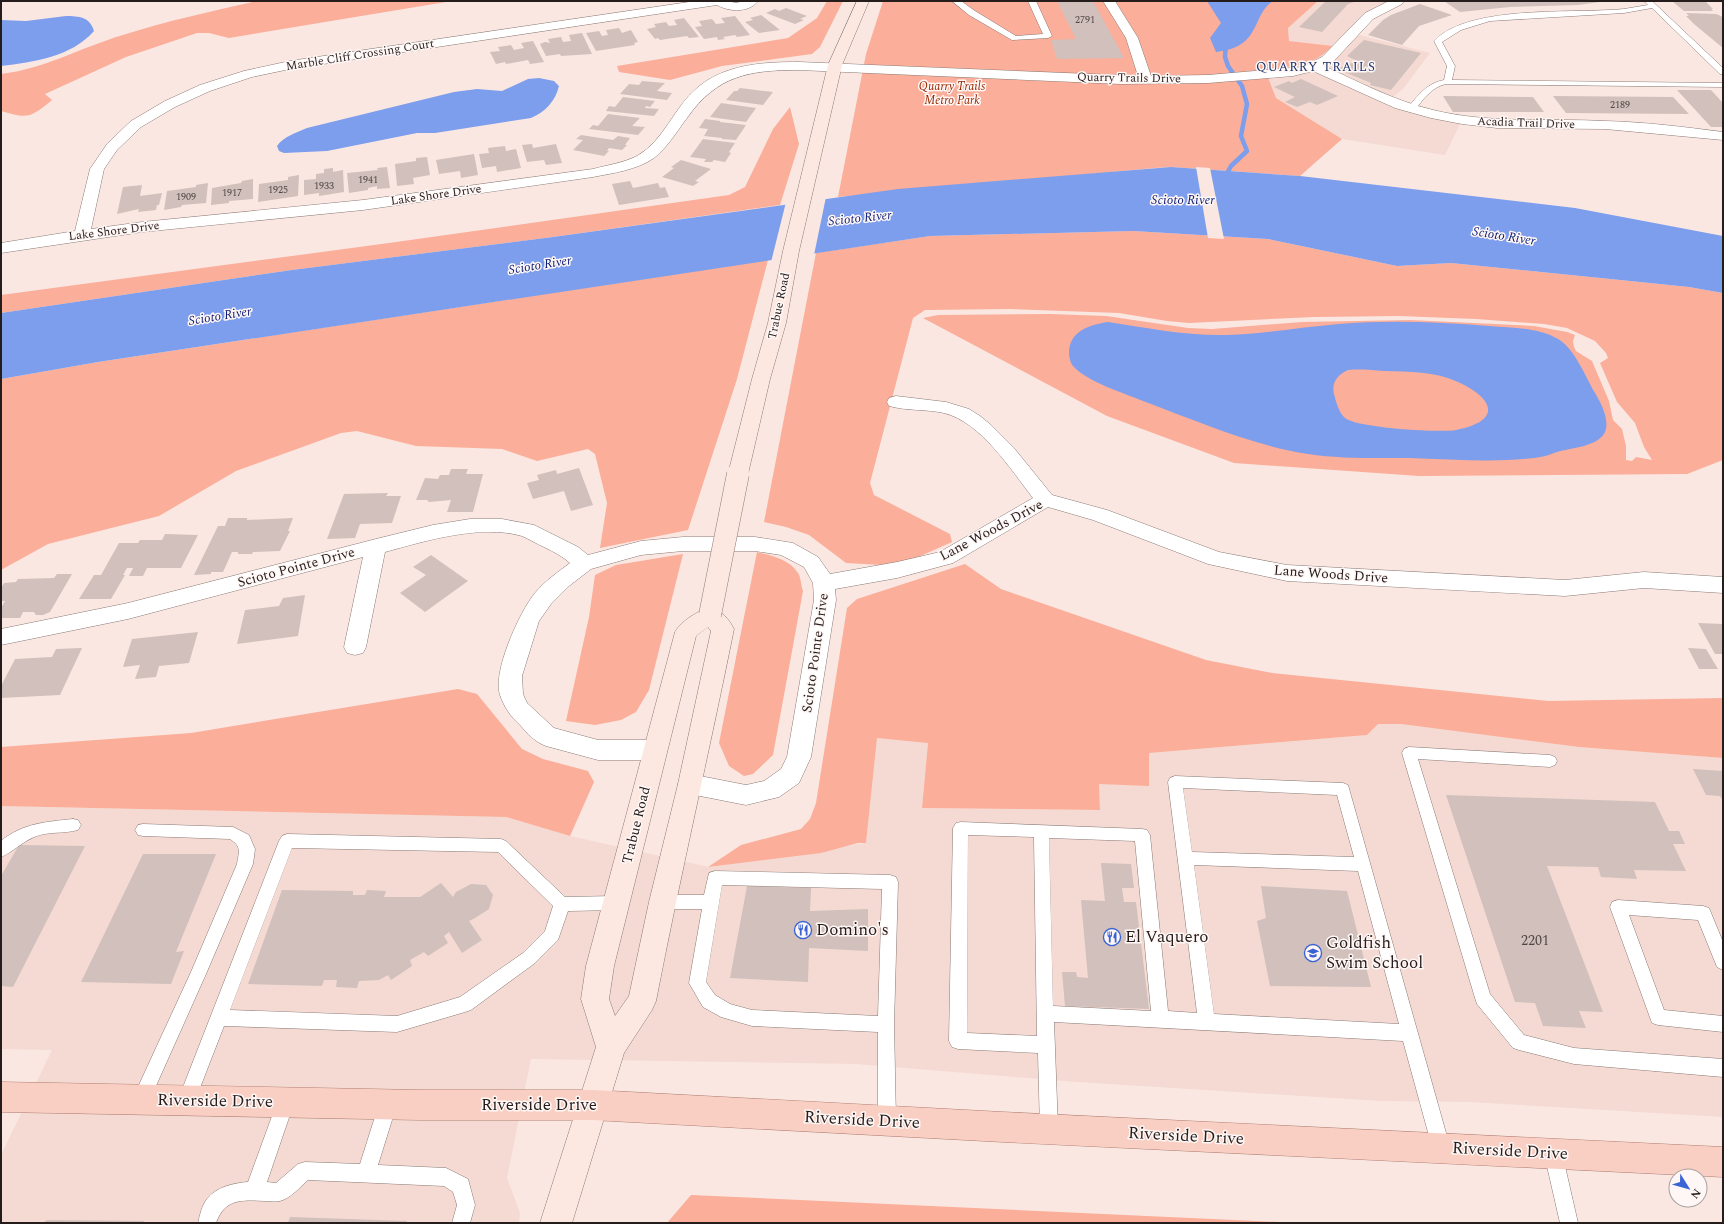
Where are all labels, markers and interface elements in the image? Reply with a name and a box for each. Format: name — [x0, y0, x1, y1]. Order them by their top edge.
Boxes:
house number: 2791 — [1075, 12, 1095, 28]
street label: Marble Cliff Crossing Court — [285, 34, 435, 76]
district label: QUARRY TRAILS — [1256, 57, 1376, 77]
street label: Quarry Trails Drive — [1077, 68, 1181, 88]
park label: Quarry Trails Metro Park — [919, 77, 986, 110]
house number: 2189 — [1610, 97, 1630, 113]
street label: Acadia Trail Drive — [1477, 112, 1575, 134]
house number: 1941 — [358, 172, 378, 188]
house number: 1933 — [314, 178, 334, 194]
street label: Lake Shore Drive — [389, 179, 483, 211]
house number: 1925 — [268, 182, 288, 198]
house number: 1917 — [222, 185, 242, 201]
house number: 1909 — [176, 189, 196, 205]
water label: Scioto River — [1151, 190, 1215, 210]
water label: Scioto River — [827, 205, 893, 231]
street label: Lake Shore Drive — [67, 216, 161, 246]
water label: Scioto River — [1471, 221, 1537, 251]
water label: Scioto River — [507, 250, 573, 280]
street label: Trabue Road — [763, 271, 795, 341]
water label: Scioto River — [187, 301, 253, 331]
street label: Lane Woods Drive — [936, 494, 1047, 566]
street label: Scioto Pointe Drive — [235, 541, 357, 593]
street label: Lane Woods Drive — [1273, 560, 1389, 588]
street label: Scioto Pointe Drive — [796, 592, 834, 714]
street label: Trabue Road — [616, 784, 656, 866]
place label: Domino's — [816, 917, 889, 943]
restaurant icon: Domino's — [793, 920, 813, 940]
place label: El Vaquero — [1125, 924, 1209, 950]
restaurant icon: El Vaquero — [1102, 927, 1122, 947]
place label: Goldfish Swim School — [1326, 930, 1423, 976]
house number: 2201 — [1521, 930, 1549, 951]
school or university icon: Goldfish Swim School — [1303, 943, 1323, 963]
street label: Riverside Drive — [157, 1087, 273, 1115]
street label: Riverside Drive — [481, 1092, 597, 1118]
street label: Riverside Drive — [803, 1104, 921, 1136]
street label: Riverside Drive — [1127, 1120, 1245, 1152]
street label: Riverside Drive — [1451, 1135, 1569, 1167]
north arrow — [1668, 1168, 1708, 1208]
text: N — [1686, 1185, 1705, 1202]

